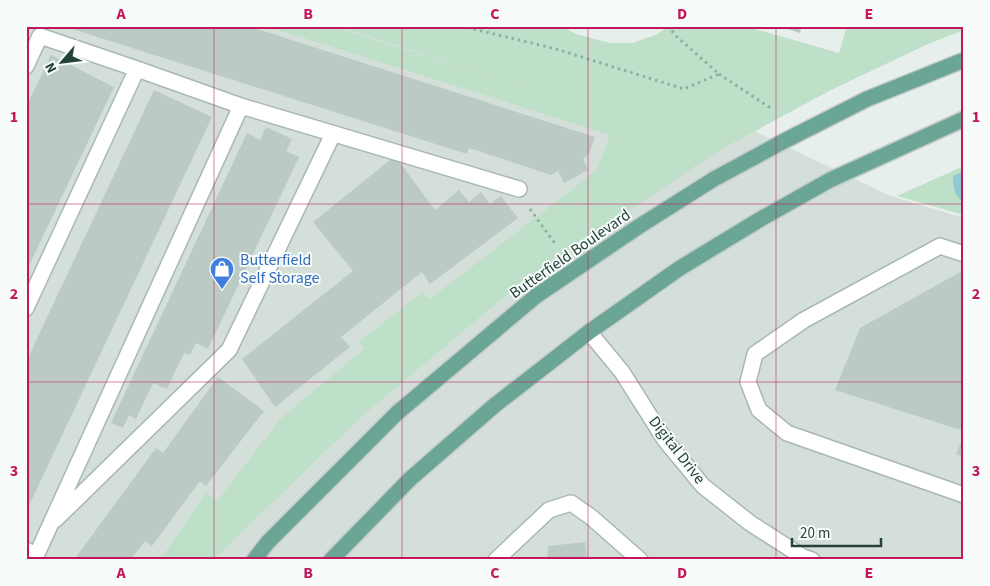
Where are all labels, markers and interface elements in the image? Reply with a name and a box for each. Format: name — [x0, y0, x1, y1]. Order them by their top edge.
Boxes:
text: A — [115, 3, 126, 25]
text: B — [303, 3, 313, 25]
text: C — [490, 3, 500, 25]
text: D — [677, 3, 687, 25]
text: E — [865, 3, 873, 25]
north arrow — [38, 38, 88, 88]
text: N — [40, 59, 62, 76]
text: 1 — [10, 106, 18, 128]
text: 1 — [972, 106, 980, 128]
street label: Butterfield Boulevard — [505, 204, 635, 304]
place label: Butterfield Self Storage — [240, 249, 320, 289]
shop icon: Butterfield Self Storage — [209, 256, 235, 290]
text: 2 — [10, 283, 18, 305]
text: 2 — [972, 283, 980, 305]
street label: Digital Drive — [643, 411, 711, 489]
text: 3 — [10, 460, 18, 482]
text: 3 — [972, 460, 980, 482]
scale bar — [792, 516, 881, 548]
text: 20 m — [800, 523, 830, 544]
text: A — [115, 562, 126, 584]
text: B — [303, 562, 313, 584]
text: C — [490, 562, 500, 584]
text: D — [677, 562, 687, 584]
text: E — [865, 562, 873, 584]

